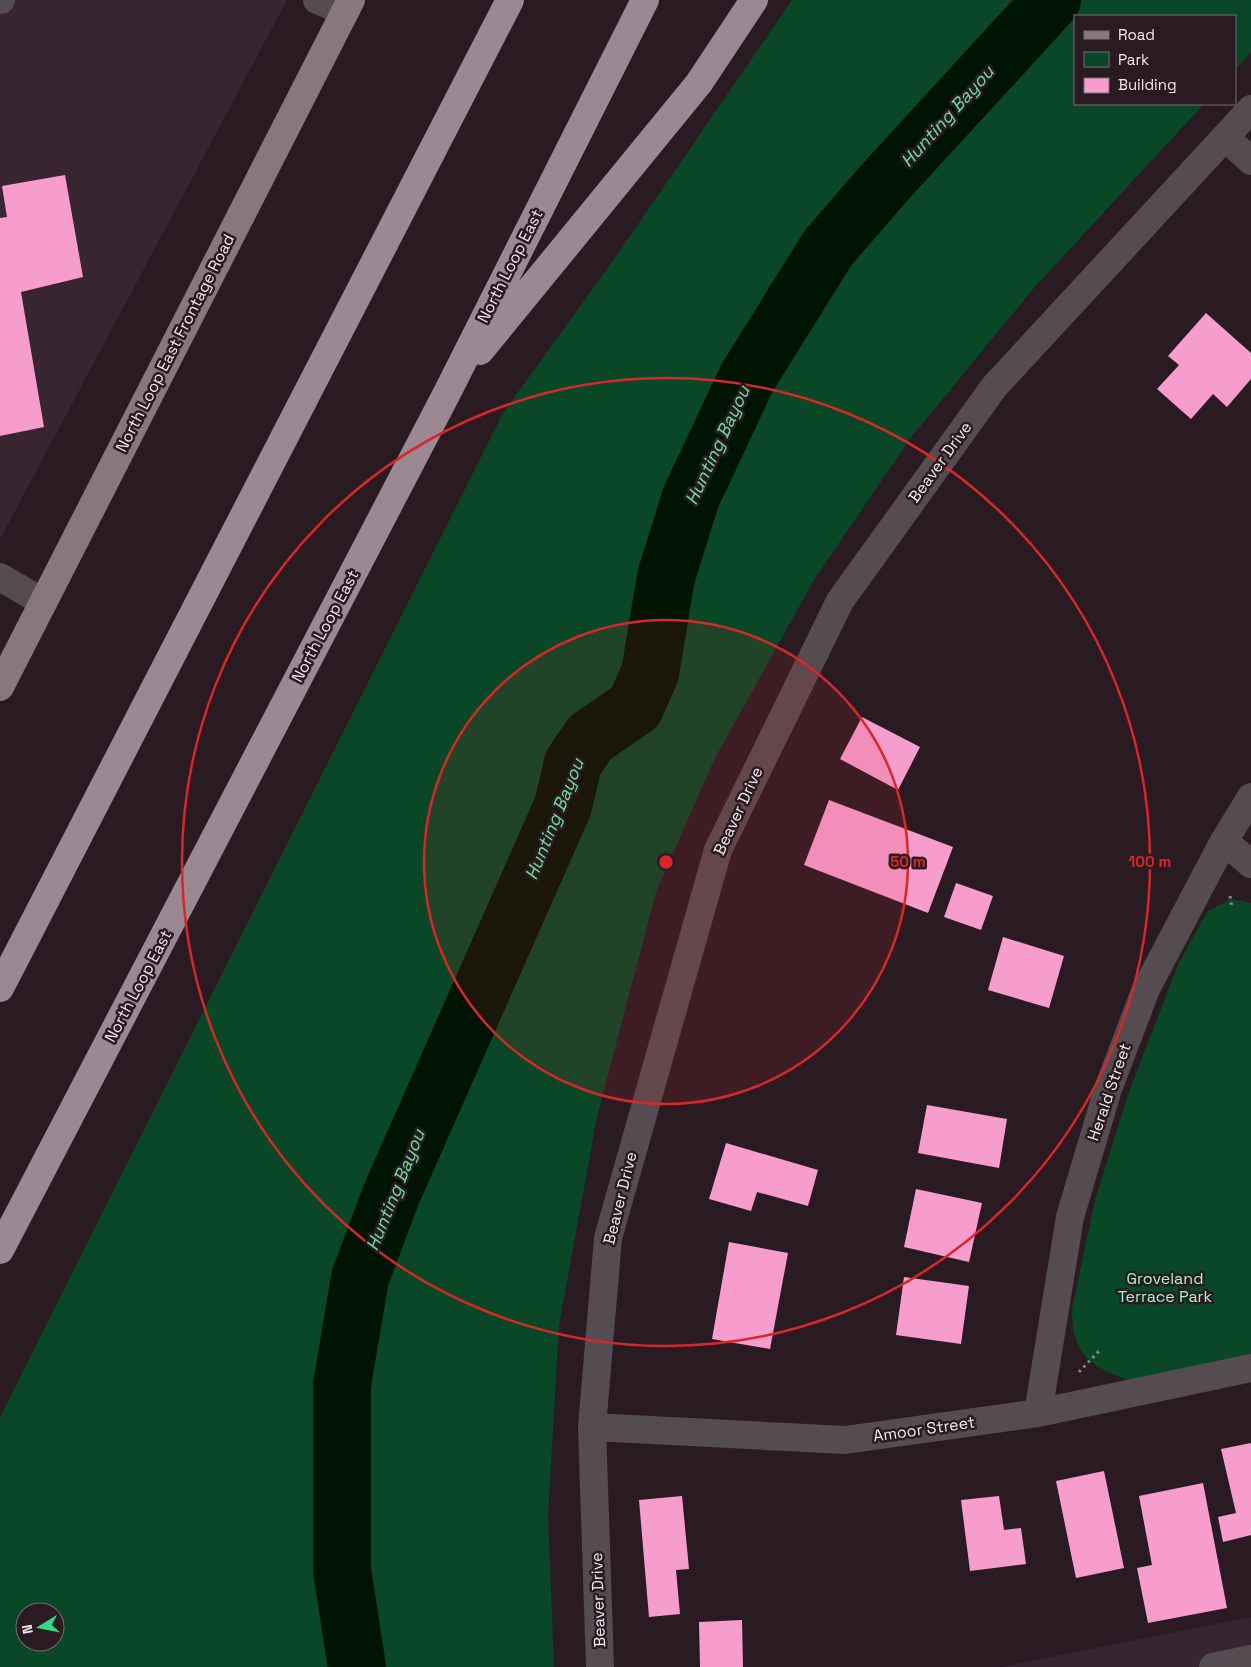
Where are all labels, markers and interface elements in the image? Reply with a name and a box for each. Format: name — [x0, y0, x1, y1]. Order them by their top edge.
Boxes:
legend — [1074, 15, 1236, 105]
text: Road — [1118, 25, 1155, 44]
text: Park — [1118, 50, 1149, 69]
water label: Hunting Bayou — [895, 60, 999, 172]
text: Building — [1118, 75, 1177, 94]
street label: North Loop East — [472, 206, 548, 326]
street label: North Loop East Frontage Road — [111, 230, 239, 456]
water label: Hunting Bayou — [679, 381, 755, 508]
street label: Beaver Drive — [904, 417, 976, 507]
street label: North Loop East — [287, 566, 363, 686]
water label: Hunting Bayou — [519, 754, 589, 883]
street label: Beaver Drive — [708, 763, 768, 859]
text: 50 m — [890, 852, 926, 871]
text: 100 m — [1129, 852, 1171, 871]
centre of rings — [657, 853, 675, 871]
street label: North Loop East — [100, 926, 176, 1046]
street label: Herald Street — [1082, 1040, 1136, 1144]
water label: Hunting Bayou — [360, 1125, 430, 1254]
street label: Beaver Drive — [598, 1149, 642, 1247]
park label: Groveland Terrace Park — [1118, 1268, 1213, 1307]
street label: Amoor Street — [872, 1411, 976, 1447]
street label: Beaver Drive — [586, 1552, 610, 1648]
north arrow — [15, 1602, 65, 1652]
text: N — [18, 1623, 37, 1635]

